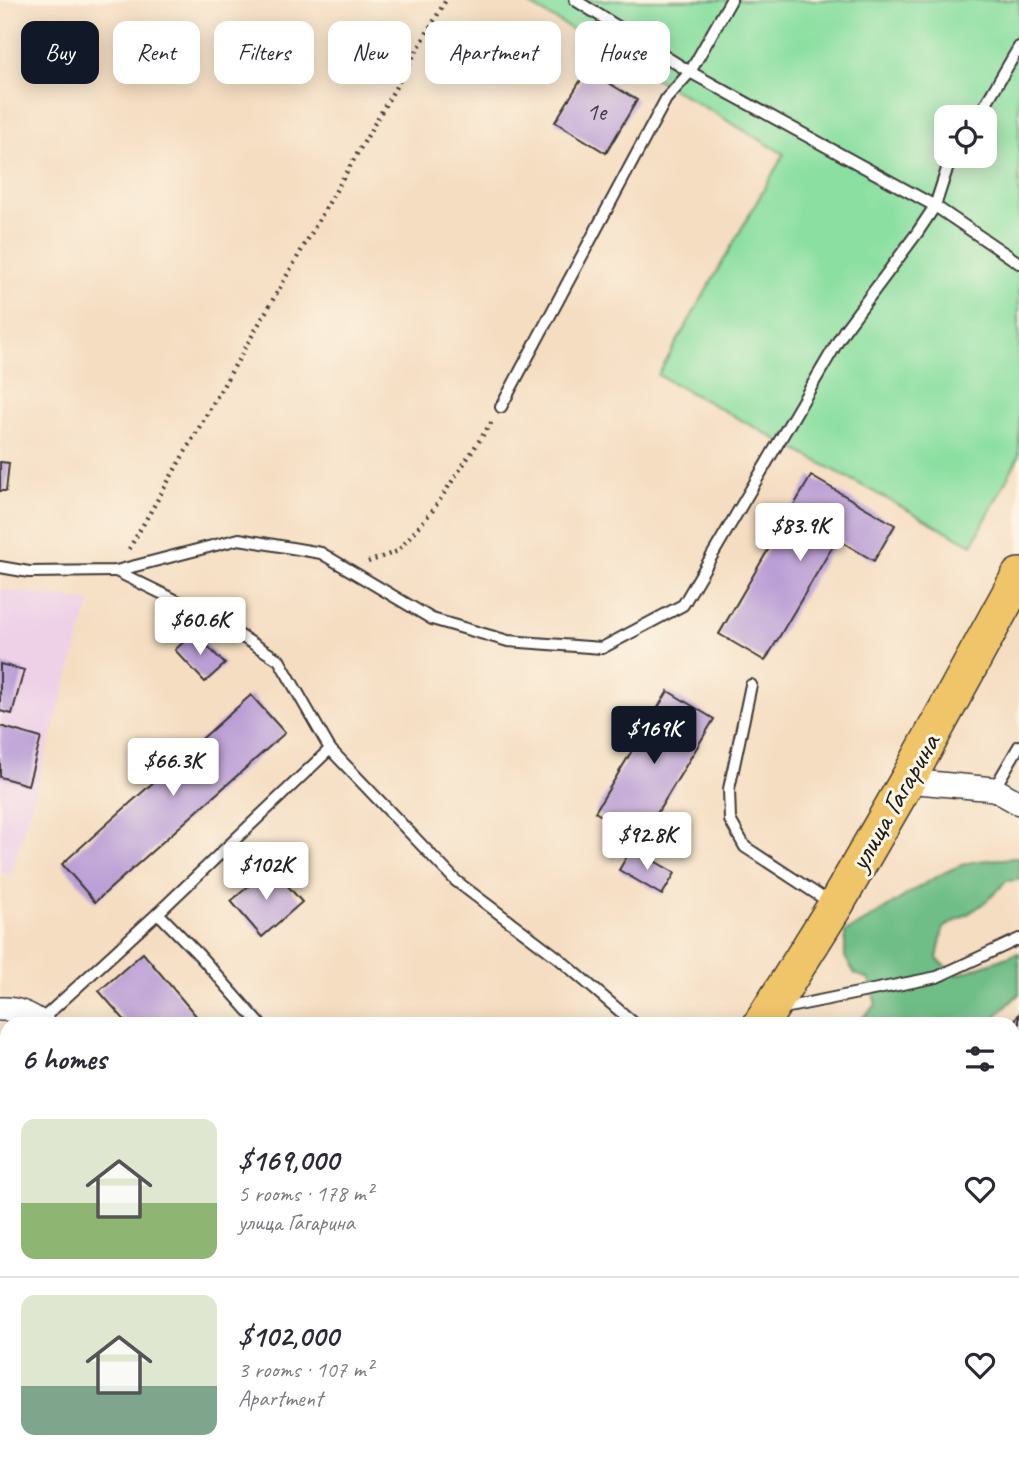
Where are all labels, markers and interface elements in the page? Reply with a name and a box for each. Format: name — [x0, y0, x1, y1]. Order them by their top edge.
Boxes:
chip: Buy — [21, 21, 99, 84]
chip: Rent — [113, 21, 200, 84]
chip: Filters — [214, 21, 314, 84]
chip: New — [328, 21, 411, 84]
chip: Apartment — [425, 21, 561, 84]
chip: House — [575, 21, 670, 84]
house number: 1е — [586, 95, 609, 128]
map controls — [934, 105, 997, 168]
button: locate — [934, 105, 997, 168]
pin: $83.9K — [743, 504, 857, 563]
text: $83.9K — [771, 511, 829, 540]
pin: $60.6K — [143, 598, 257, 657]
text: $60.6K — [171, 605, 229, 634]
pin: $169K — [605, 706, 703, 766]
text: $169K — [627, 714, 681, 743]
street label: улица Гагарина — [839, 725, 949, 879]
pin: $66.3K — [116, 738, 230, 798]
text: $66.3K — [144, 746, 202, 775]
pin: $92.8K — [590, 812, 704, 872]
text: $92.8K — [618, 820, 676, 849]
pin: $102K — [217, 842, 315, 902]
text: $102K — [239, 850, 293, 879]
text: 6 homes — [21, 1040, 106, 1078]
icon: filters — [961, 1040, 999, 1078]
text: $169,000 — [238, 1141, 339, 1179]
icon: home — [77, 1147, 161, 1231]
icon: heart — [961, 1170, 999, 1208]
text: 5 rooms · 178 m² — [238, 1179, 373, 1208]
text: улица Гагарина — [238, 1208, 354, 1237]
text: $102,000 — [238, 1317, 338, 1355]
icon: home — [77, 1323, 161, 1407]
icon: heart — [961, 1346, 999, 1384]
text: 3 rooms · 107 m² — [238, 1355, 373, 1384]
text: Apartment — [238, 1384, 323, 1413]

